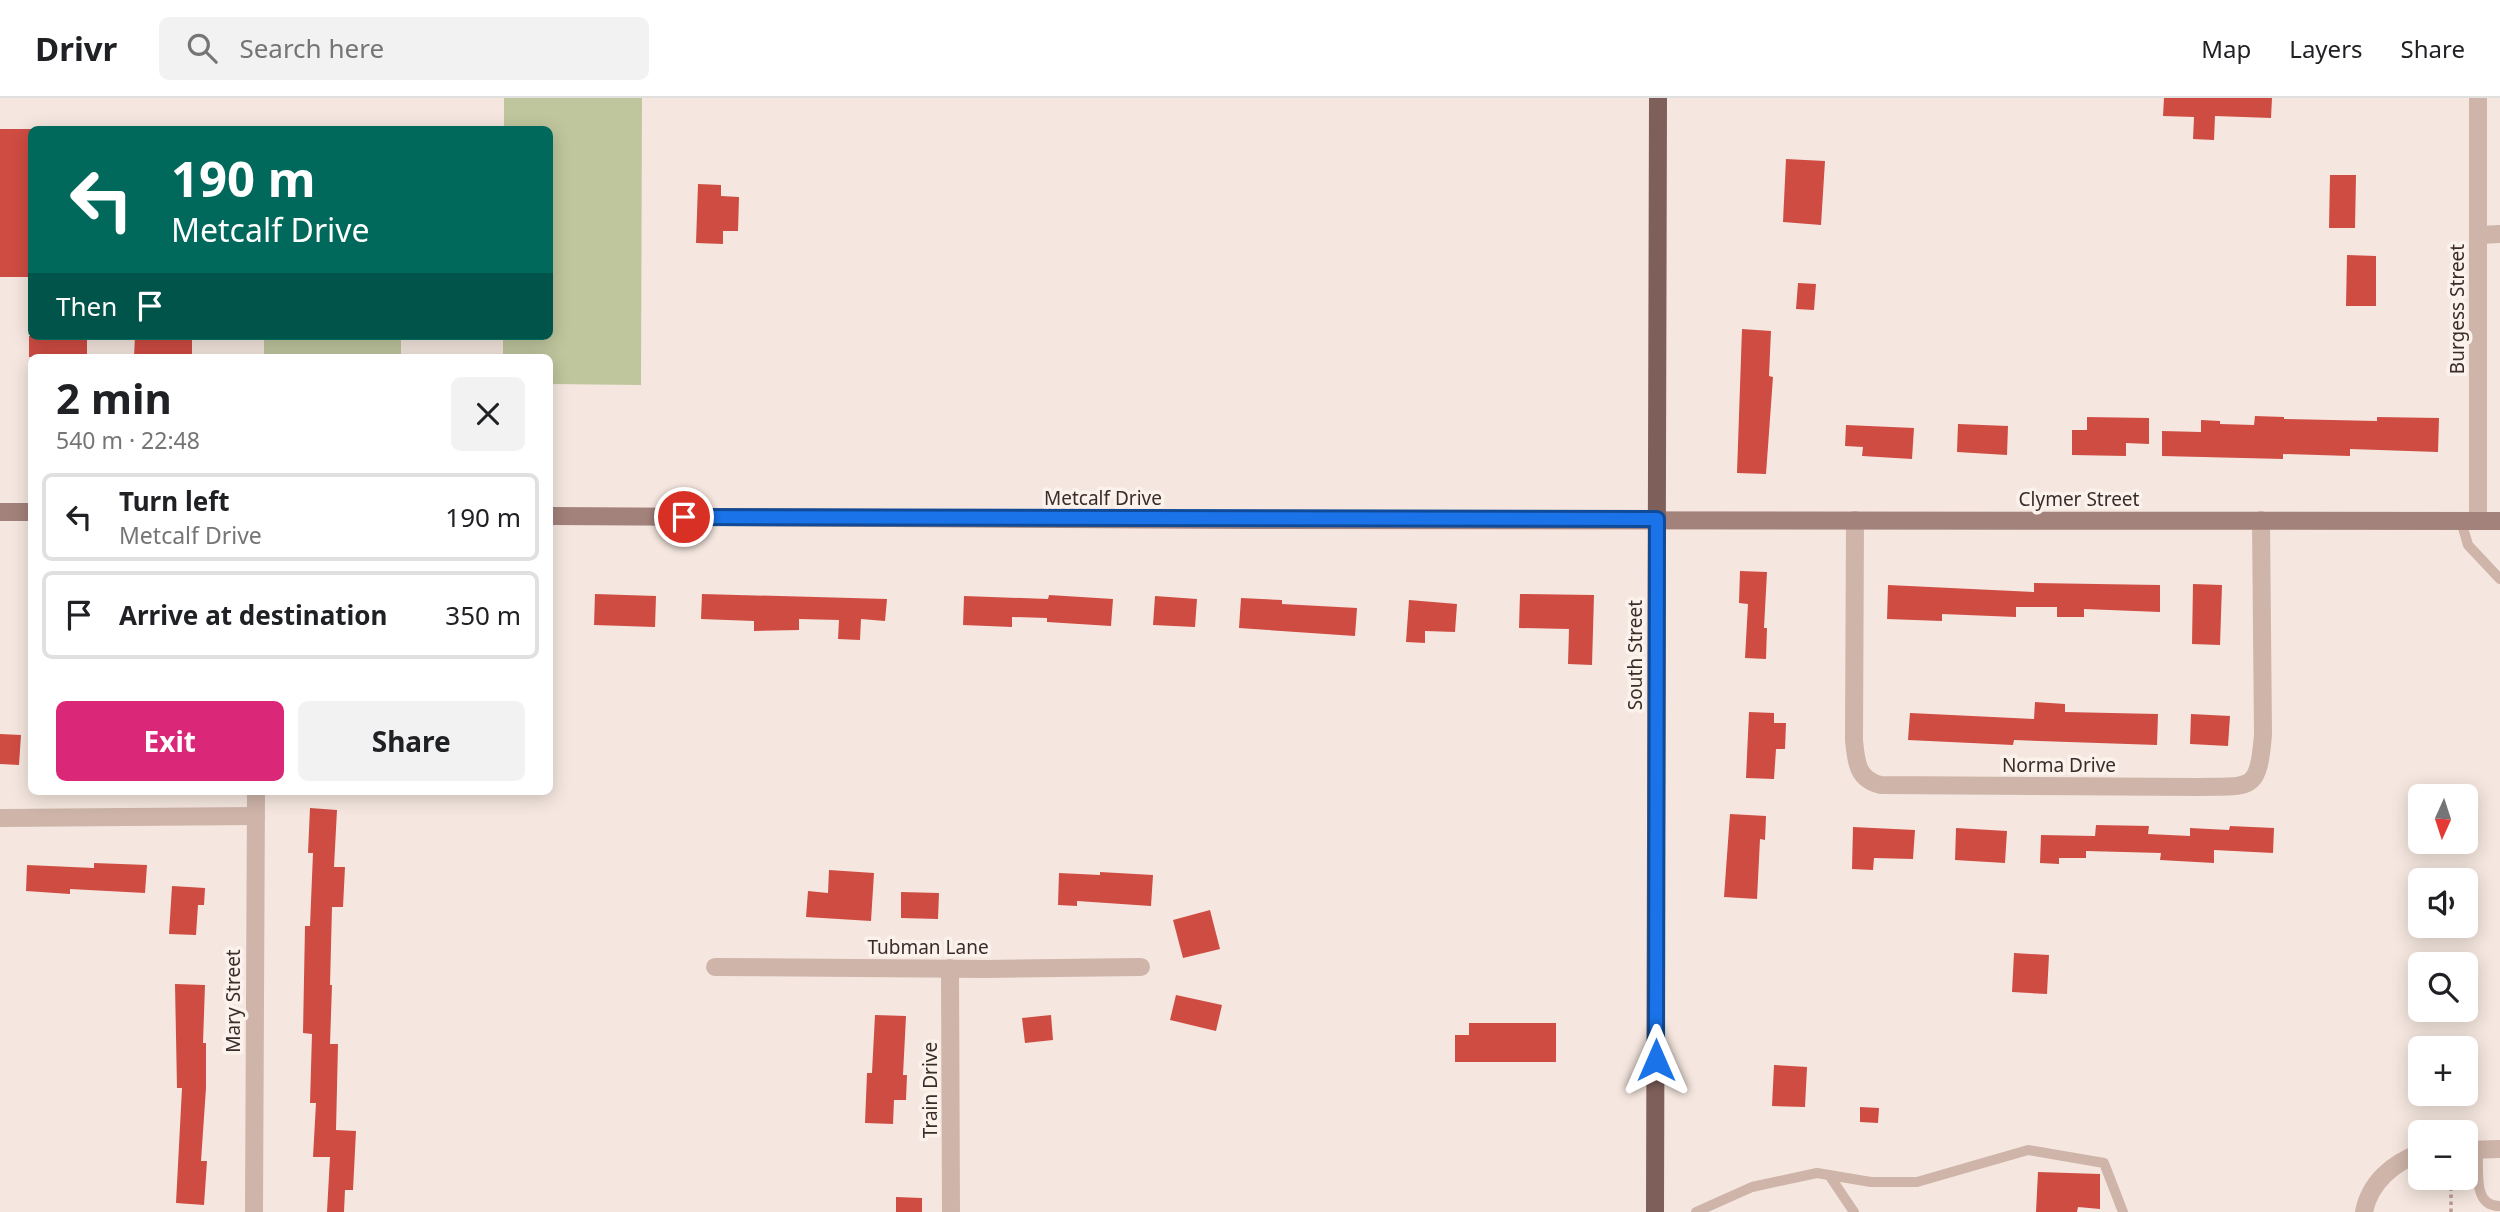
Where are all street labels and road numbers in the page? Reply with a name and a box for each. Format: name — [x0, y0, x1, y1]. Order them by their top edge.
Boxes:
street label: Burgess Street — [2444, 244, 2470, 374]
street label: Metcalf Drive — [1044, 485, 1162, 511]
street label: Clymer Street — [2019, 486, 2140, 512]
street label: South Street — [1622, 600, 1648, 710]
street label: Norma Drive — [2002, 752, 2116, 778]
street label: Tubman Lane — [867, 934, 989, 960]
street label: Mary Street — [220, 949, 246, 1053]
street label: Train Drive — [917, 1042, 943, 1138]

